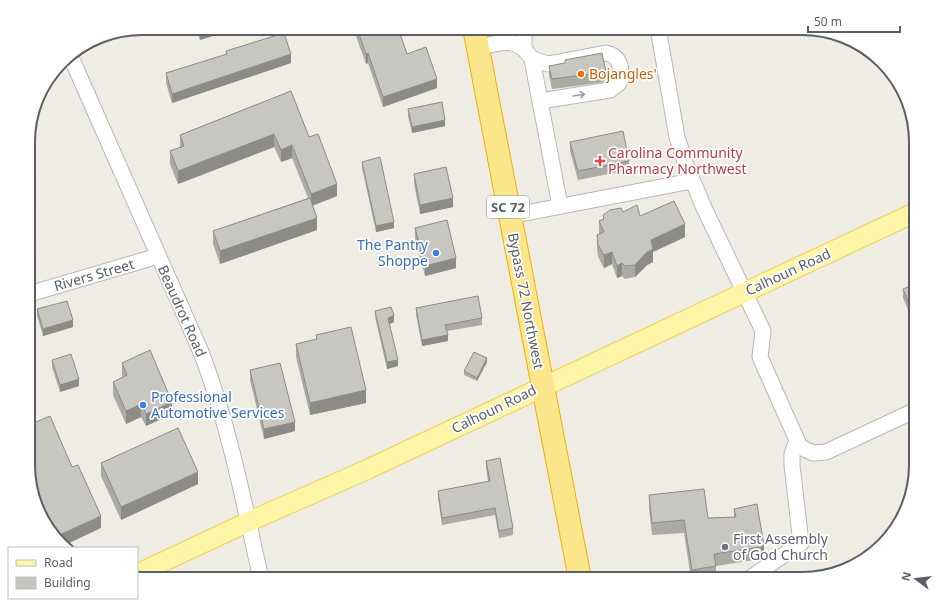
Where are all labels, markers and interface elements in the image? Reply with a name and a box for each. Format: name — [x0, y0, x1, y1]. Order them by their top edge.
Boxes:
scale bar — [808, 8, 900, 34]
text: 50 m — [814, 13, 842, 30]
place label: Bojangles' — [589, 64, 657, 83]
marker: Bojangles' — [576, 69, 586, 79]
one-way arrow — [572, 91, 585, 99]
place label: Carolina Community Pharmacy Northwest — [608, 143, 746, 178]
marker: Carolina Community Pharmacy Northwest — [595, 156, 605, 166]
road number: SC 72 — [487, 196, 529, 218]
street label: Bypass 72 Northwest — [504, 231, 549, 371]
place label: The Pantry Shoppe — [357, 235, 429, 270]
street label: Calhoun Road — [742, 243, 834, 300]
marker: The Pantry Shoppe — [431, 248, 441, 258]
street label: Rivers Street — [52, 254, 136, 295]
street label: Beaudrot Road — [154, 262, 211, 360]
street label: Calhoun Road — [448, 380, 539, 437]
place label: Professional Automotive Services — [151, 387, 285, 422]
marker: Professional Automotive Services — [138, 400, 148, 410]
place label: First Assembly of God Church — [733, 529, 829, 564]
marker: First Assembly of God Church — [720, 542, 730, 552]
legend — [8, 547, 138, 599]
text: Road — [44, 554, 73, 571]
north arrow — [896, 559, 936, 599]
text: N — [897, 570, 914, 583]
text: Building — [44, 574, 91, 591]

